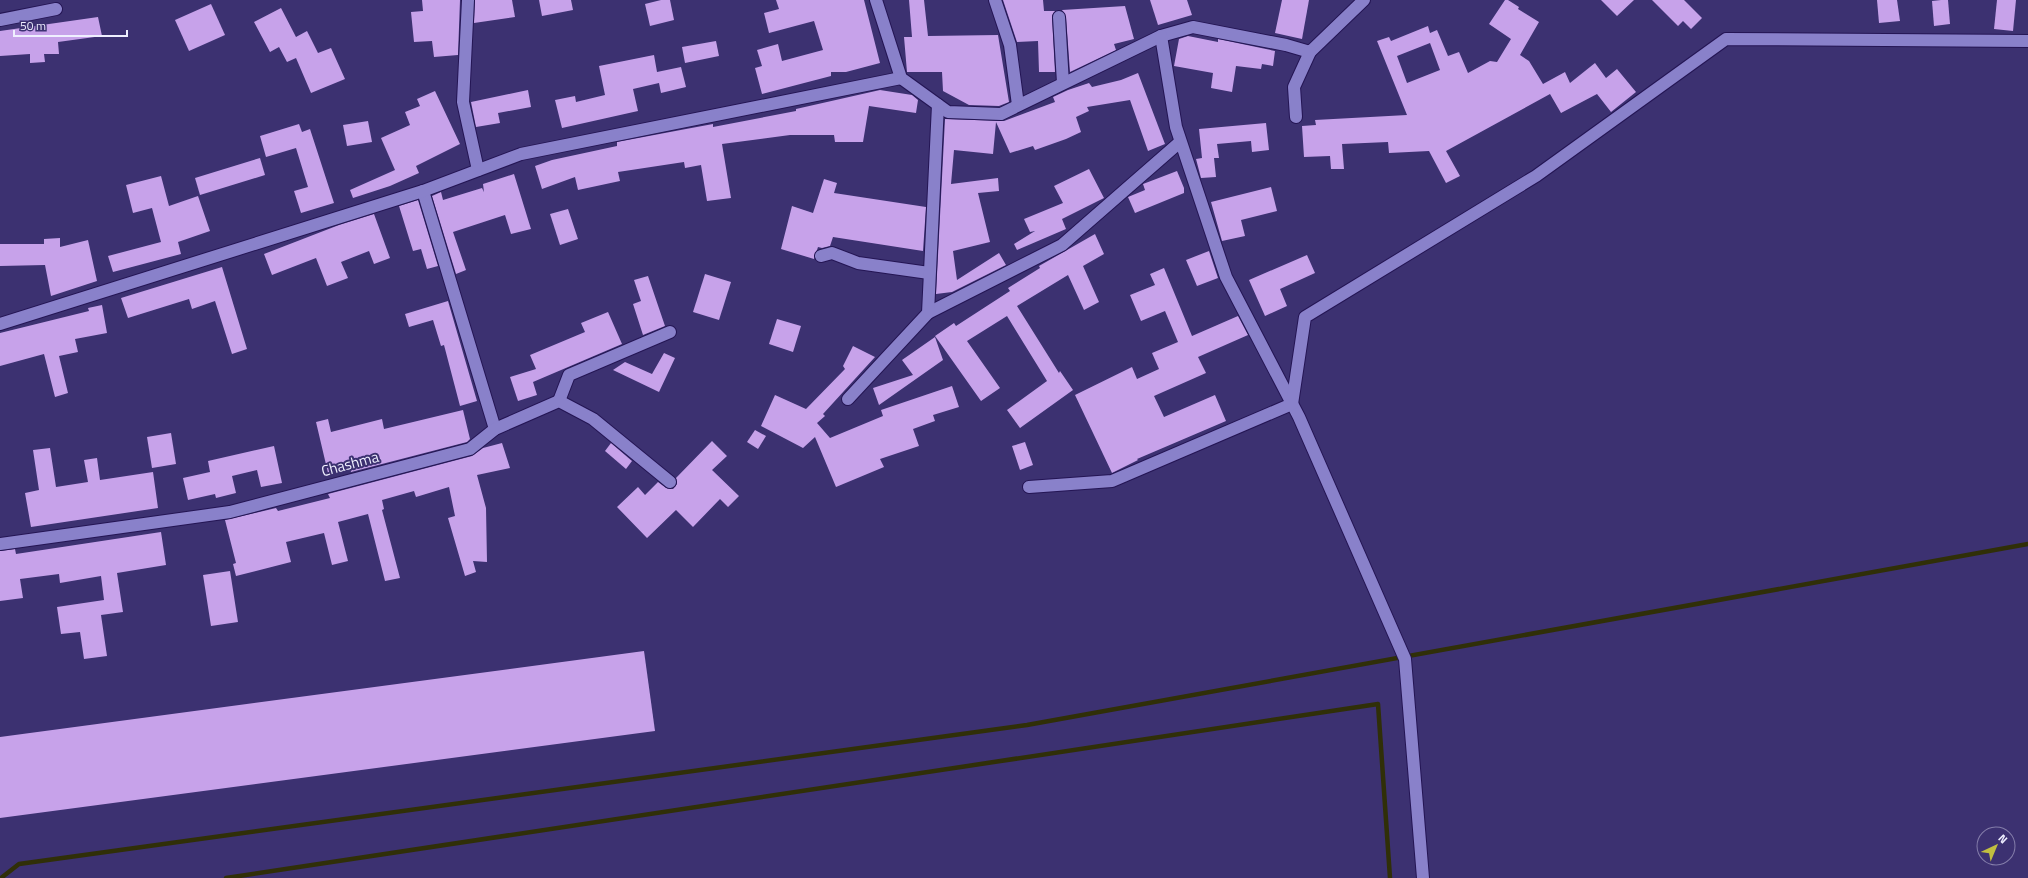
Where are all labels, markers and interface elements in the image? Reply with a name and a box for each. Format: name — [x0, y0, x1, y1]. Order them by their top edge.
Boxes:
scale bar — [14, 12, 127, 38]
text: 50 m — [20, 16, 46, 35]
street label: Chashma — [318, 445, 382, 482]
north arrow — [1976, 826, 2016, 866]
text: N — [1995, 830, 2011, 847]

